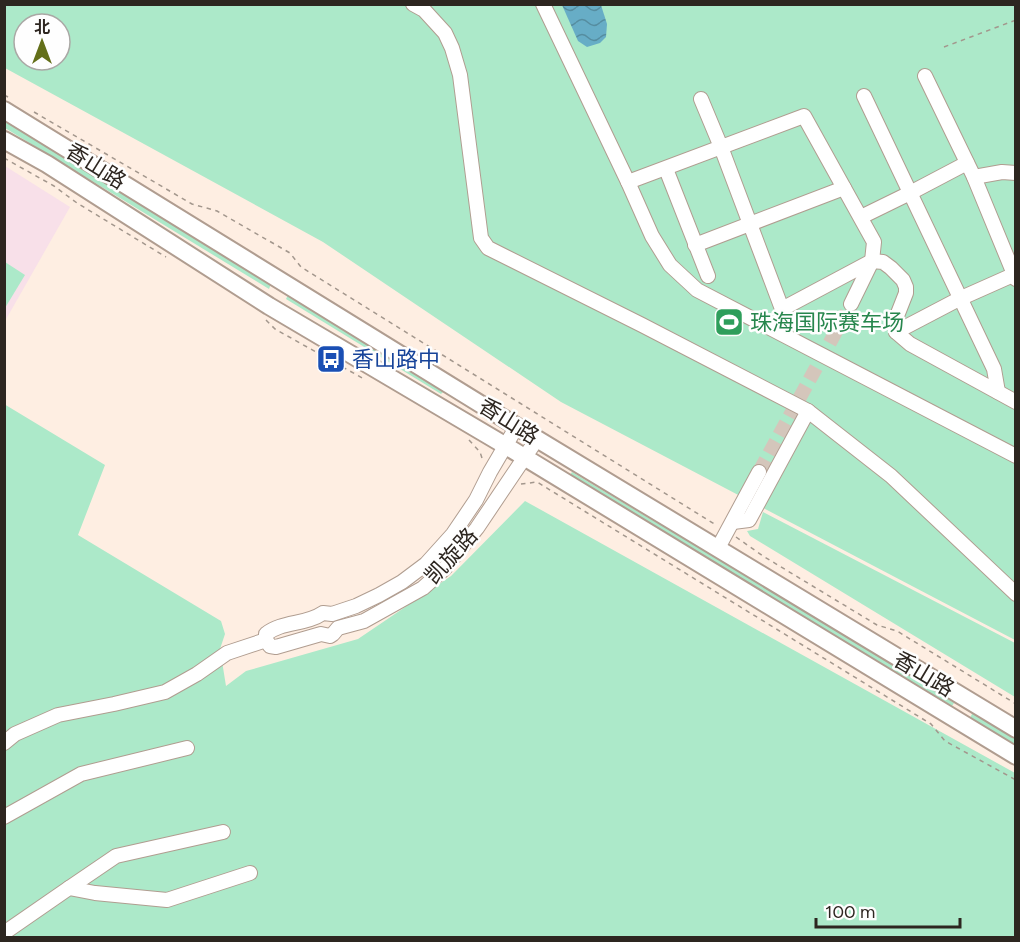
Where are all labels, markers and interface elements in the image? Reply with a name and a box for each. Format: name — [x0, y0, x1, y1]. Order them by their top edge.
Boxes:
north arrow — [12, 12, 72, 72]
text: 北 — [34, 18, 50, 37]
street label: 香山路 — [61, 137, 131, 195]
sports icon: 珠海国际赛车场 — [713, 306, 745, 338]
place label: 珠海国际赛车场 — [750, 309, 904, 336]
bus stop icon: 香山路中 — [315, 343, 347, 375]
place label: 香山路中 — [352, 346, 440, 373]
street label: 香山路 — [474, 392, 544, 450]
street label: 凯旋路 — [419, 522, 483, 590]
street label: 香山路 — [889, 645, 959, 703]
scale bar — [816, 891, 960, 929]
text: 100 m — [825, 901, 875, 923]

